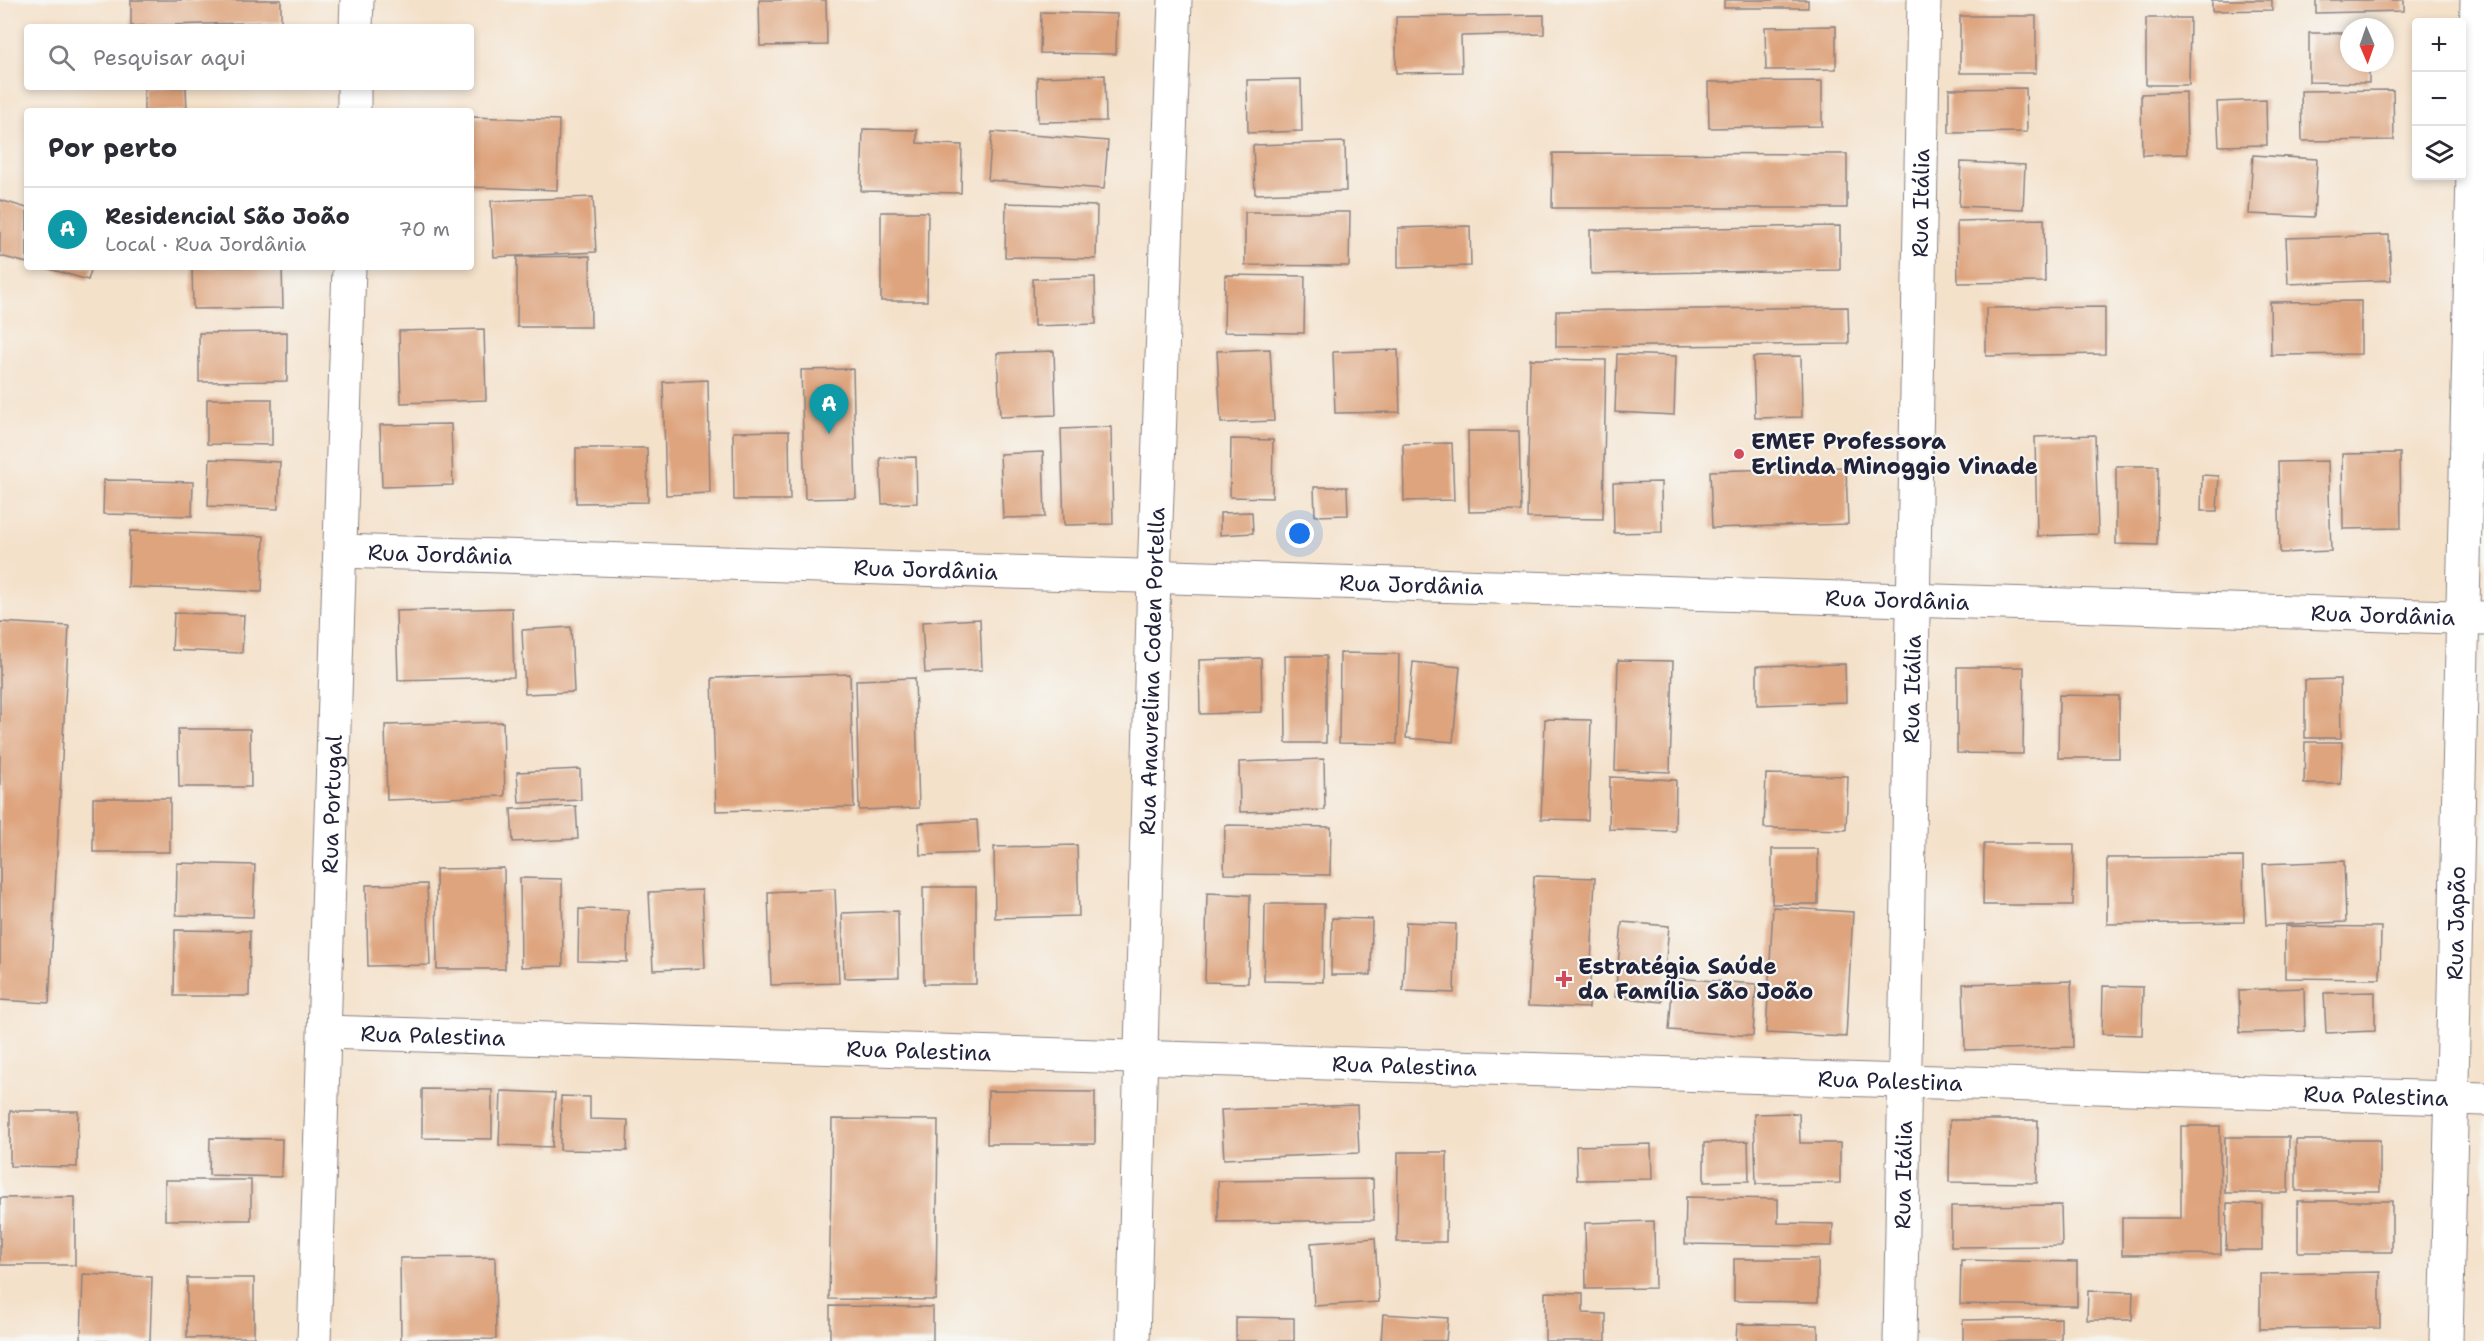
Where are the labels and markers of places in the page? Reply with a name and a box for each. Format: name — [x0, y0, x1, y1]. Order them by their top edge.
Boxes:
pin: A — [810, 384, 848, 434]
place label: EMEF Professora Erlinda Minoggio Vinade — [1751, 427, 2038, 481]
marker: EMEF Professora Erlinda Minoggio Vinade — [1732, 447, 1746, 461]
place label: Estratégia Saúde da Família São João — [1578, 952, 1813, 1006]
marker: Estratégia Saúde da Família São João — [1555, 970, 1573, 988]

